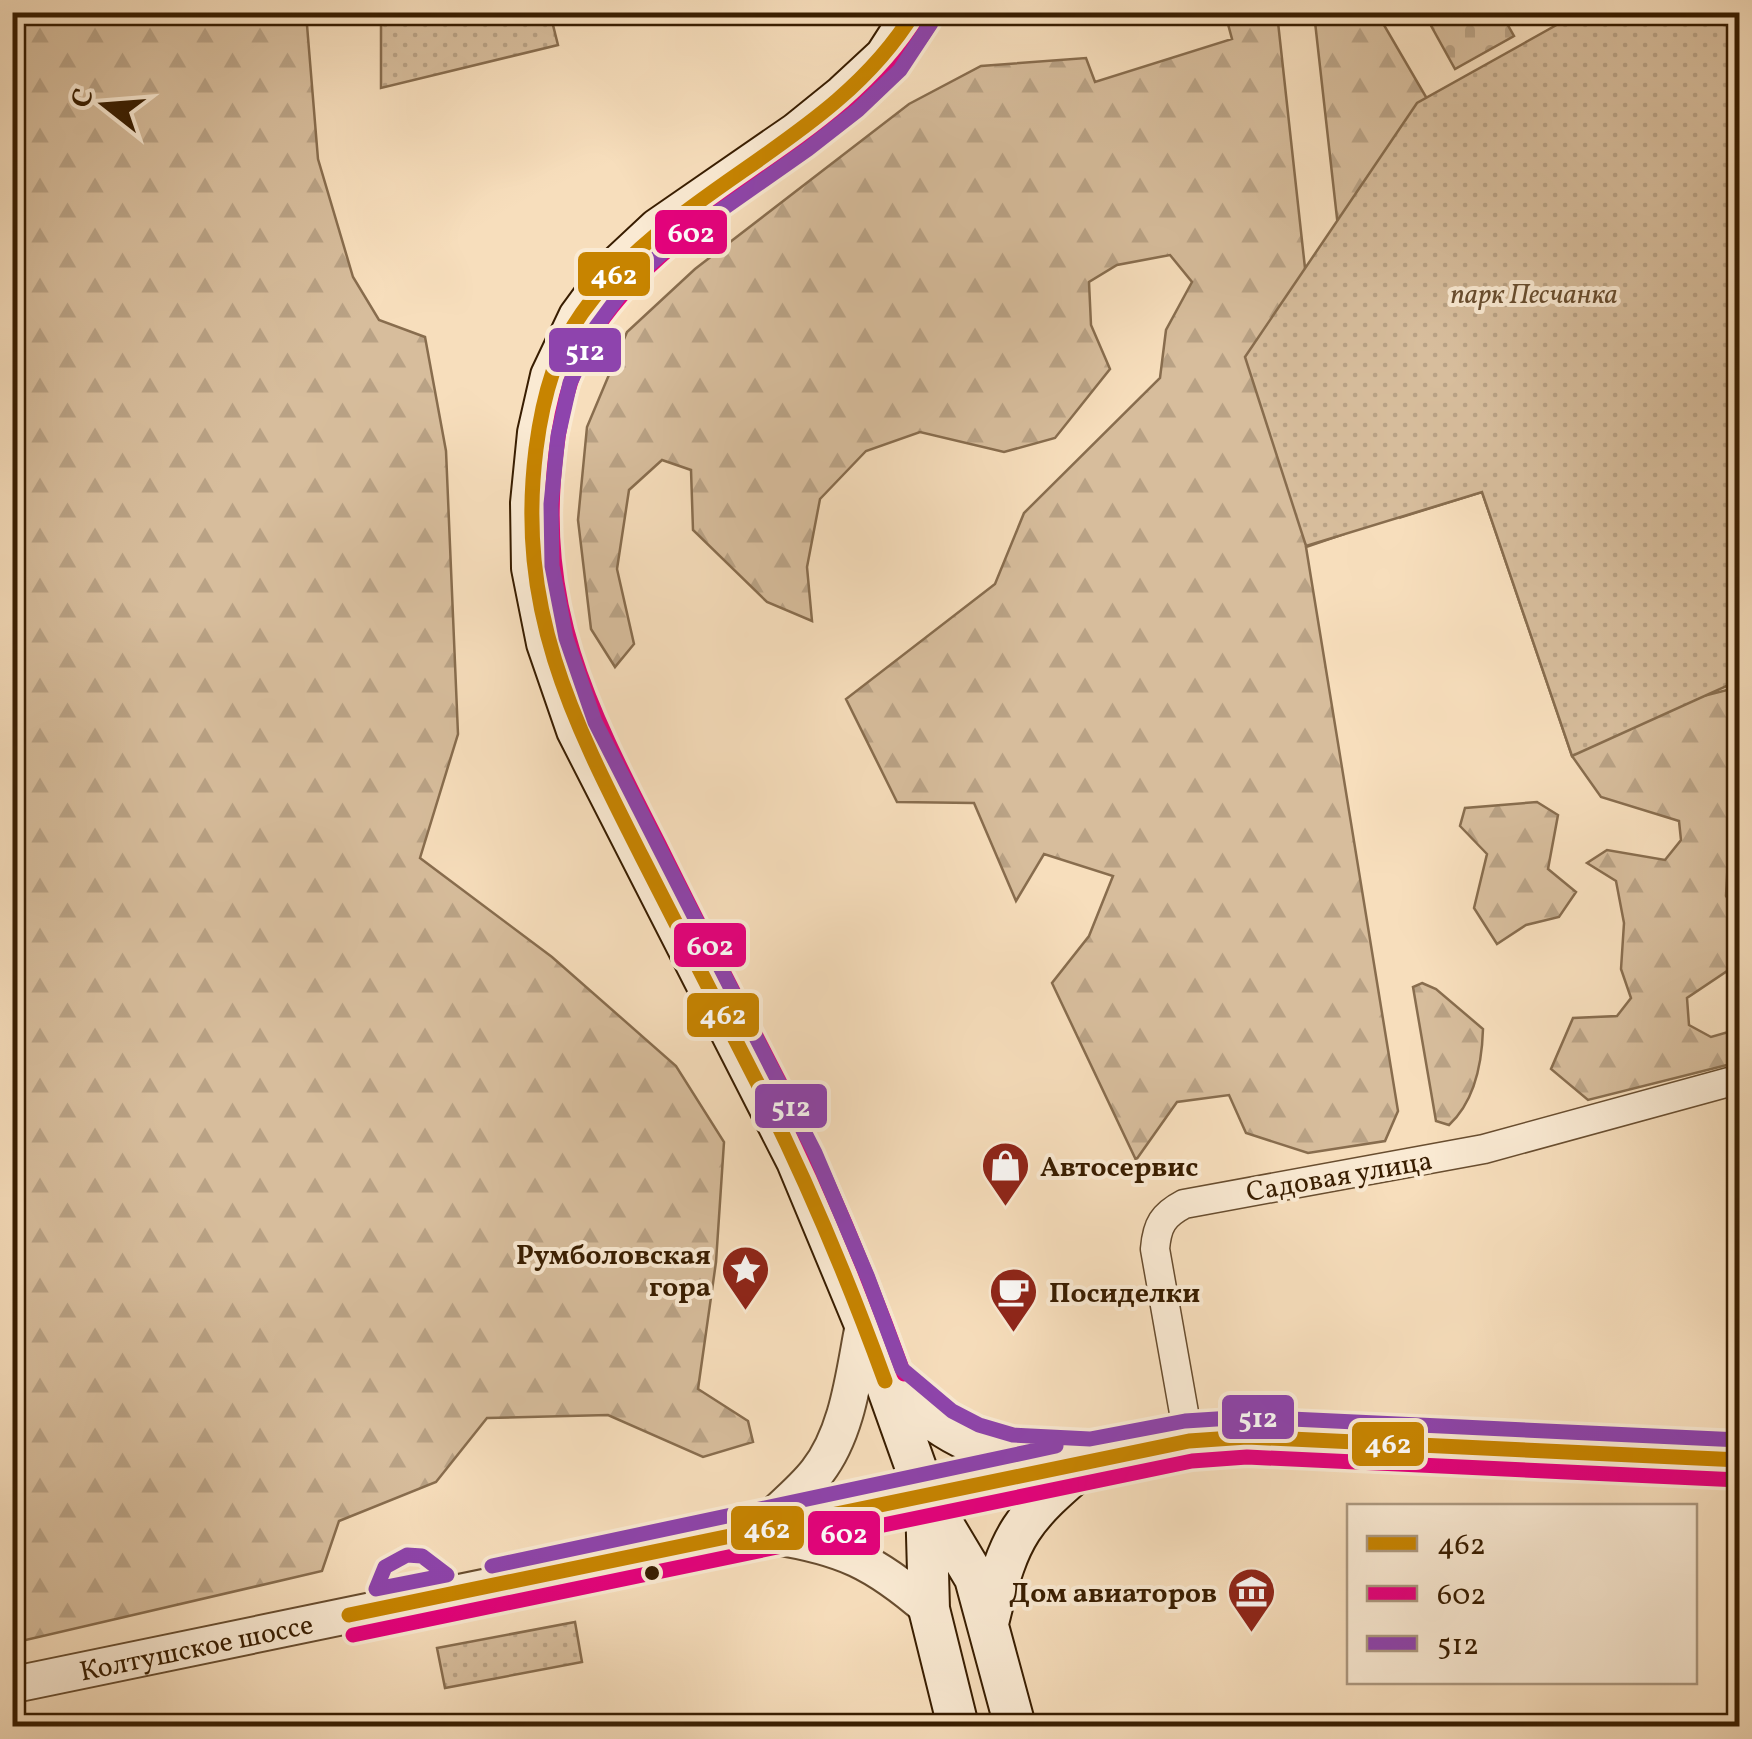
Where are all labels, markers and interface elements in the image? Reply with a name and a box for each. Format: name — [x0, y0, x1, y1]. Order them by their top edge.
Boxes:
north arrow — [55, 55, 155, 155]
text: С — [62, 84, 105, 113]
line badge: 602 — [653, 208, 729, 256]
text: 602 — [667, 215, 715, 254]
line badge: 462 — [576, 250, 652, 298]
text: 462 — [591, 257, 637, 296]
park label: парк Песчанка — [1450, 276, 1618, 315]
line badge: 512 — [547, 326, 623, 374]
text: 512 — [565, 333, 605, 372]
line badge: 602 — [672, 921, 748, 969]
text: 602 — [686, 928, 734, 967]
line badge: 462 — [685, 991, 761, 1039]
text: 462 — [700, 997, 746, 1036]
line badge: 512 — [753, 1082, 829, 1130]
text: 512 — [771, 1089, 811, 1128]
shop icon: Автосервис — [979, 1140, 1031, 1208]
street label: Садовая улица — [1243, 1142, 1436, 1213]
place label: Автосервис — [1040, 1149, 1198, 1188]
place label: Румболовская гора — [516, 1237, 711, 1308]
place icon: Румболовская гора — [720, 1244, 772, 1312]
cafe icon: Посиделки — [988, 1266, 1040, 1334]
place label: Посиделки — [1049, 1275, 1200, 1314]
line badge: 512 — [1220, 1393, 1296, 1441]
text: 512 — [1238, 1400, 1278, 1439]
line badge: 462 — [1350, 1420, 1426, 1468]
text: 462 — [1365, 1426, 1411, 1465]
line badge: 462 — [729, 1504, 806, 1552]
legend — [1347, 1504, 1697, 1684]
line badge: 602 — [806, 1509, 882, 1557]
text: 462 — [744, 1511, 790, 1550]
text: 602 — [820, 1516, 868, 1555]
text: 462 — [1437, 1525, 1486, 1567]
unlabelled marker — [642, 1563, 662, 1583]
museum icon: Дом авиаторов — [1226, 1566, 1278, 1634]
place label: Дом авиаторов — [1009, 1575, 1217, 1614]
text: 602 — [1437, 1575, 1486, 1617]
street label: Колтушское шоссе — [76, 1606, 317, 1693]
text: 512 — [1437, 1625, 1479, 1667]

